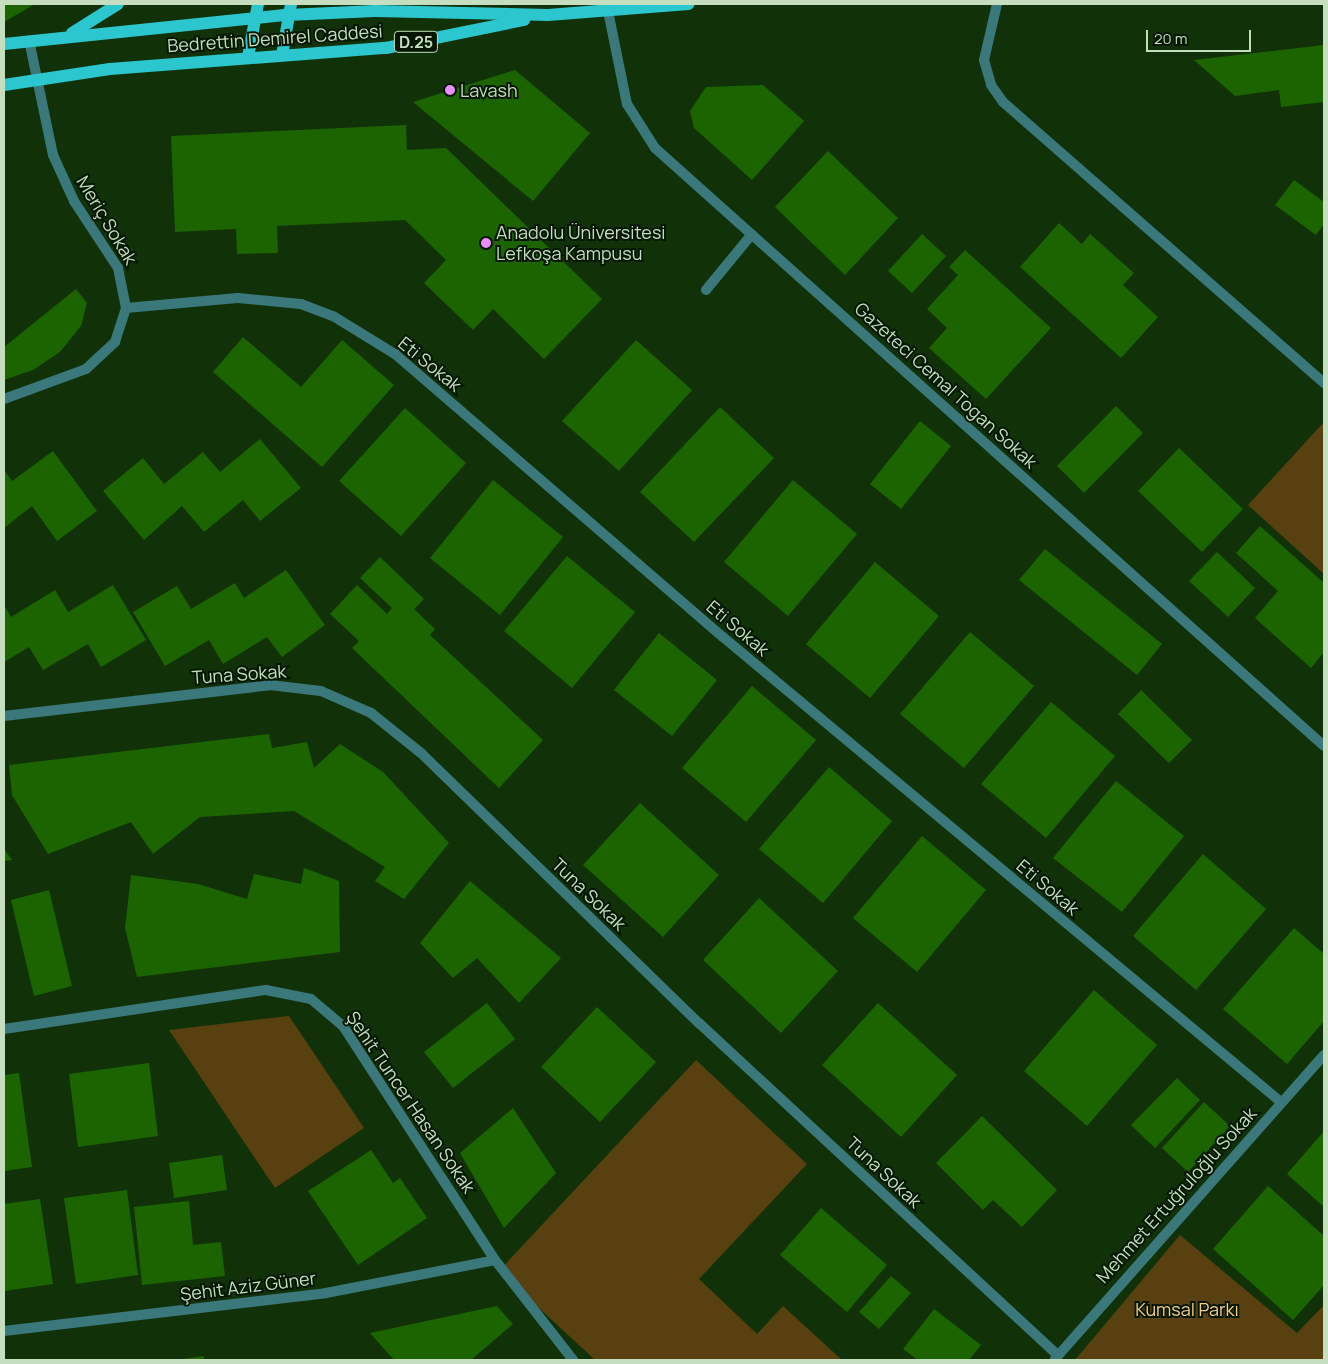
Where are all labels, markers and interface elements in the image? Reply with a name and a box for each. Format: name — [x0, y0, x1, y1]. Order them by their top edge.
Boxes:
street label: Bedrettin Demirel Caddesi — [167, 20, 383, 56]
scale bar — [1148, 20, 1253, 52]
road number: D.25 — [394, 28, 438, 56]
text: 20 m — [1154, 28, 1187, 49]
place label: Lavash — [460, 79, 518, 101]
marker: Lavash — [444, 84, 456, 96]
street label: Meriç Sokak — [72, 172, 142, 268]
place label: Anadolu Üniversitesi Lefkoşa Kampusu — [496, 222, 666, 264]
marker: Anadolu Üniversitesi Lefkoşa Kampusu — [480, 237, 492, 249]
street label: Gazeteci Cemal Togan Sokak — [850, 297, 1042, 473]
street label: Eti Sokak — [394, 332, 466, 396]
street label: Eti Sokak — [702, 596, 774, 660]
street label: Tuna Sokak — [191, 660, 287, 688]
street label: Tuna Sokak — [548, 853, 630, 935]
street label: Eti Sokak — [1012, 855, 1084, 919]
street label: Şehit Tuncer Hasan Sokak — [342, 1007, 480, 1197]
street label: Mehmet Ertuğruloğlu Sokak — [1091, 1103, 1261, 1287]
street label: Tuna Sokak — [842, 1132, 926, 1212]
street label: Şehit Aziz Güner — [179, 1267, 317, 1305]
park label: Kumsal Parkı — [1135, 1298, 1239, 1320]

